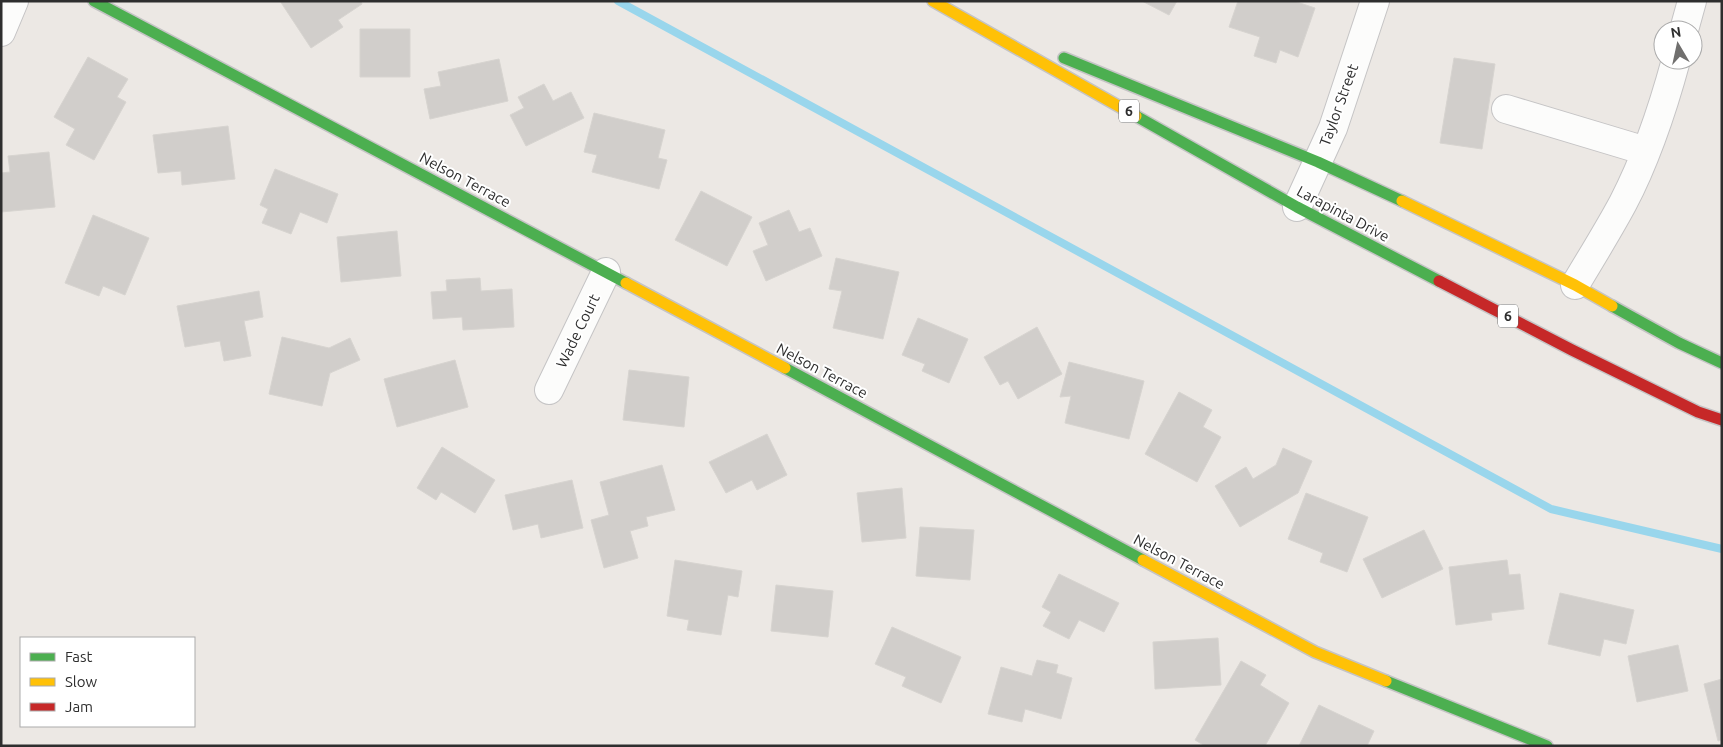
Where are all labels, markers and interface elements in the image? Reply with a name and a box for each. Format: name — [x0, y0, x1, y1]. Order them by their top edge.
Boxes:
north arrow — [1653, 20, 1703, 70]
text: N — [1670, 23, 1682, 41]
street label: Taylor Street — [1316, 61, 1361, 148]
road number: 6 — [1119, 100, 1139, 122]
street label: Nelson Terrace — [417, 148, 514, 211]
street label: Larapinta Drive — [1294, 182, 1392, 245]
street label: Wade Court — [552, 291, 603, 370]
road number: 6 — [1498, 304, 1518, 328]
street label: Nelson Terrace — [774, 339, 871, 402]
street label: Nelson Terrace — [1131, 530, 1228, 593]
legend — [20, 637, 195, 727]
text: Fast — [65, 648, 93, 665]
text: Slow — [65, 673, 98, 690]
text: Jam — [65, 698, 93, 715]

